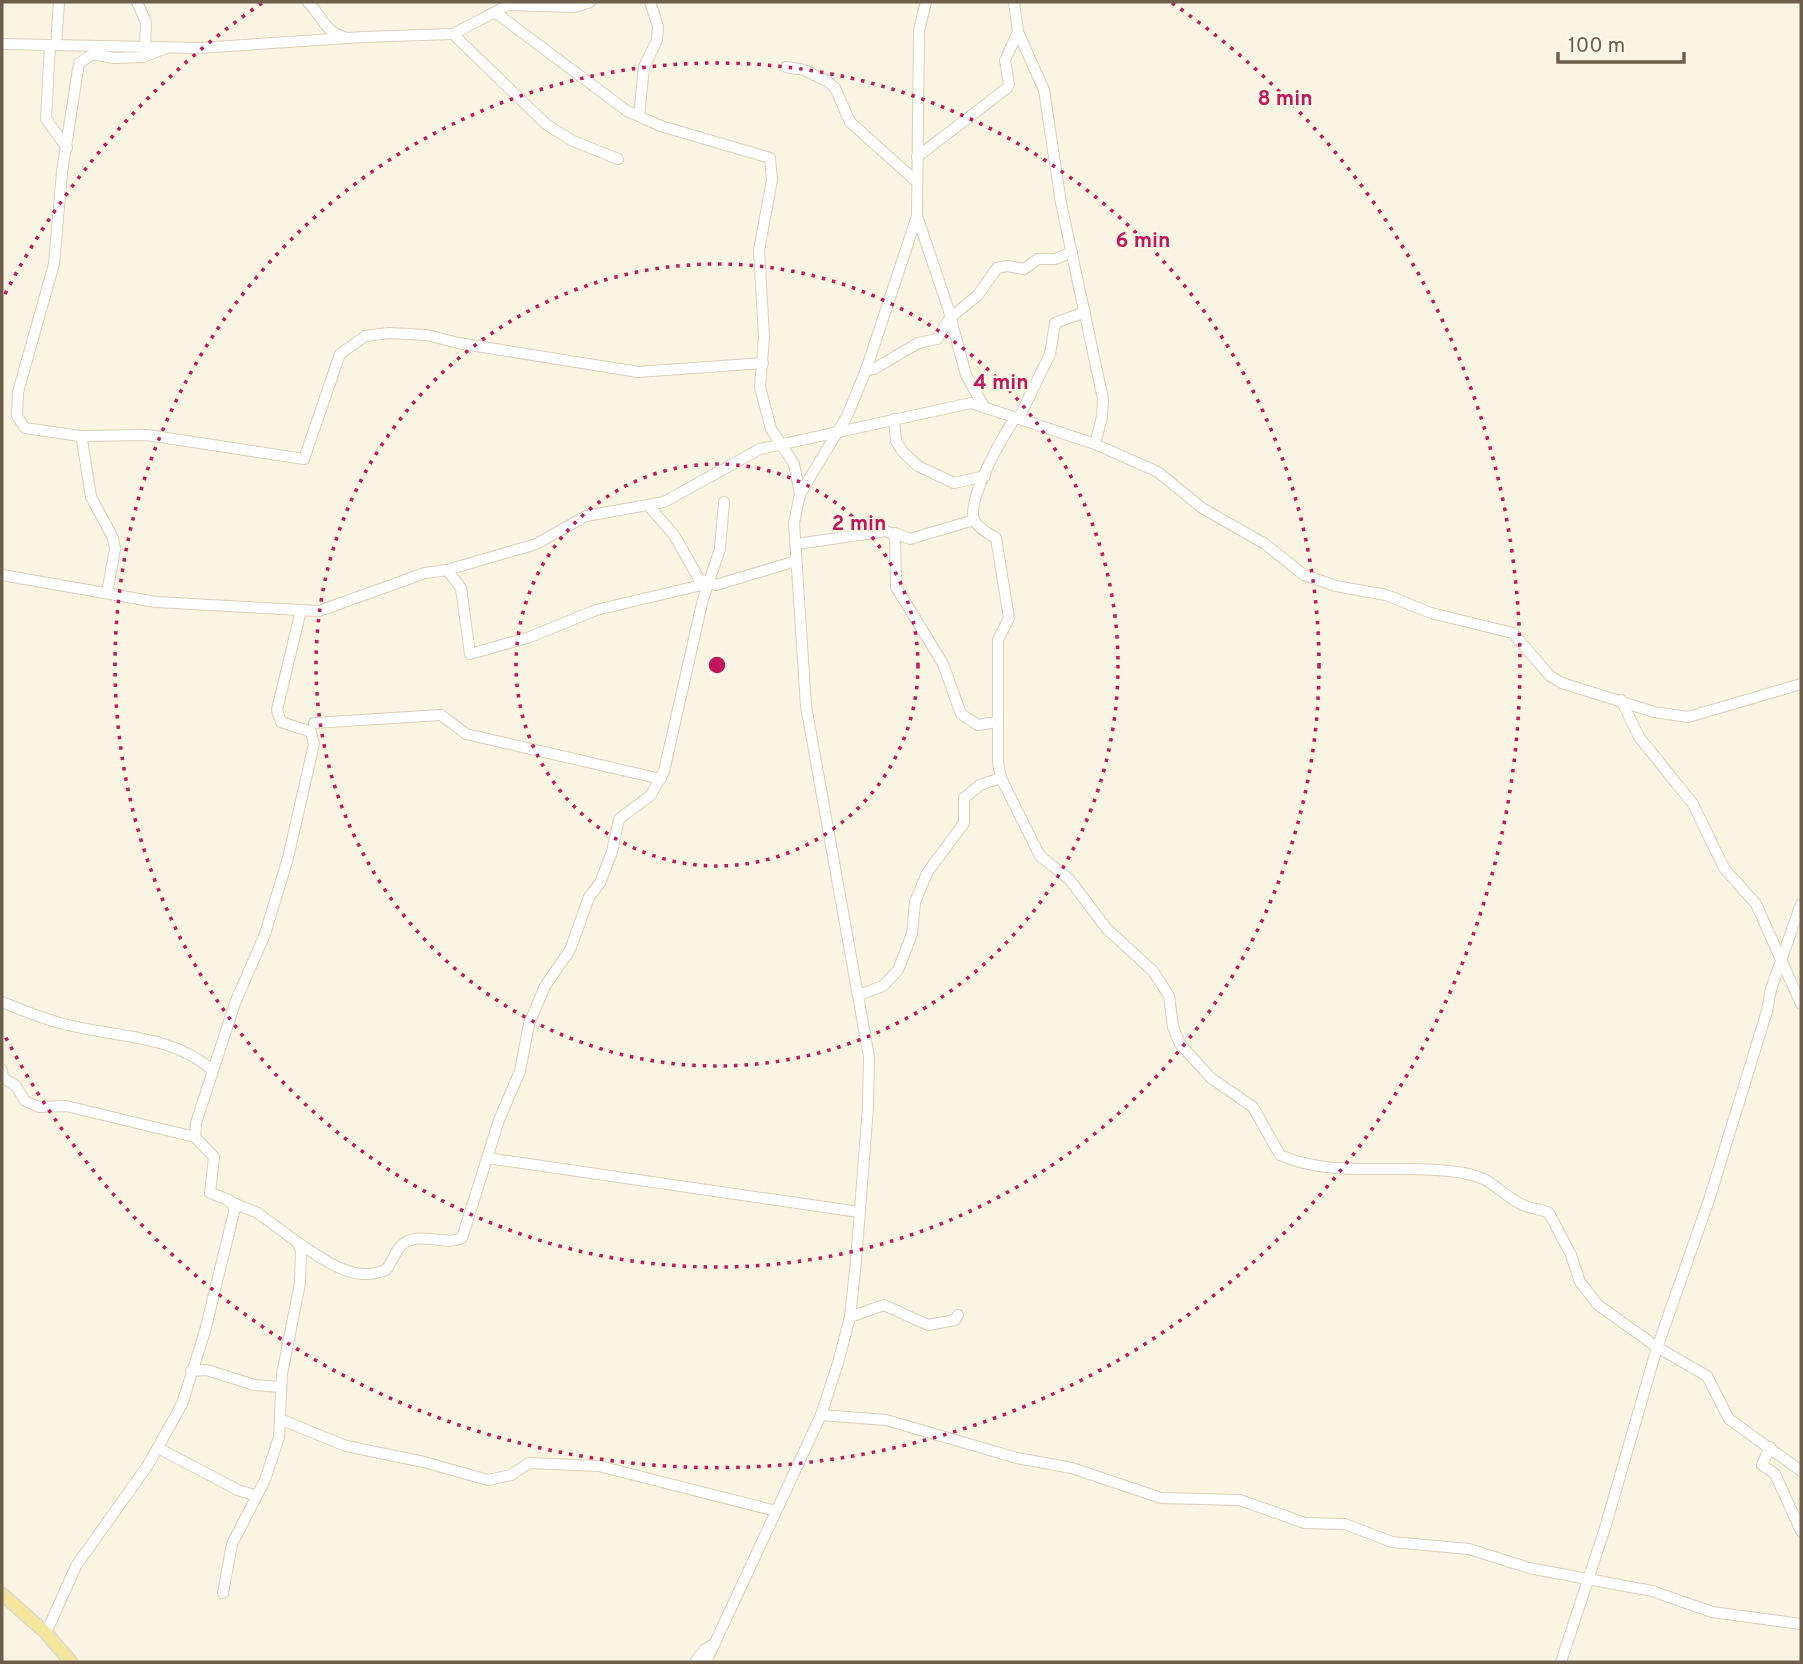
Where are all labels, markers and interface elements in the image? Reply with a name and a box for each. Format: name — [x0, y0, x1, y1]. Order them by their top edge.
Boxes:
scale bar — [1558, 21, 1684, 65]
text: 100 m — [1568, 33, 1625, 60]
text: 8 min — [1257, 86, 1313, 113]
text: 6 min — [1116, 228, 1170, 255]
text: 4 min — [973, 370, 1029, 397]
text: 2 min — [832, 511, 886, 538]
centre of rings — [705, 653, 729, 677]

